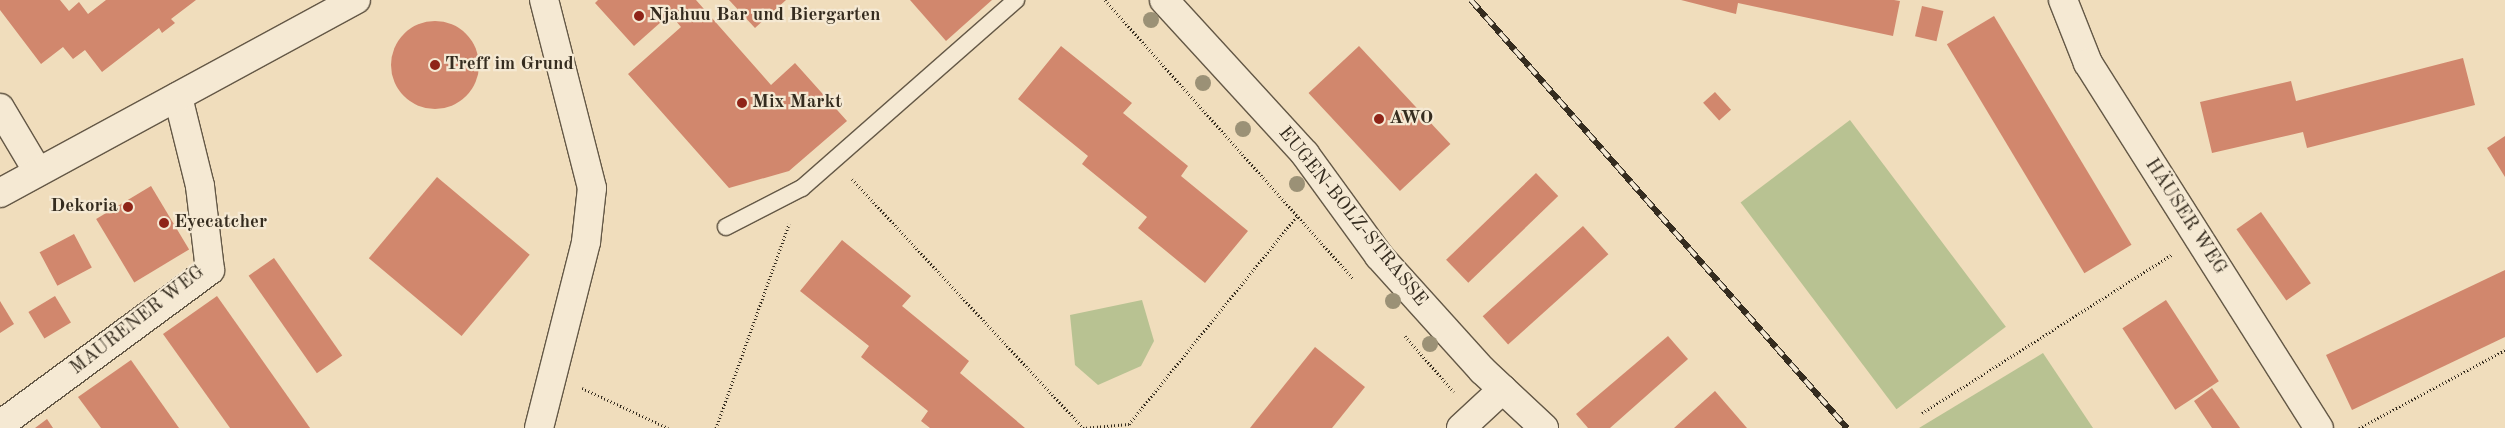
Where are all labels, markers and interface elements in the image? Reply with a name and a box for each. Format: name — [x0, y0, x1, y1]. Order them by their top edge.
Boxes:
place label: Njahuu Bar und Biergarten — [649, 5, 881, 27]
marker: Njahuu Bar und Biergarten — [633, 10, 645, 22]
place label: Treff im Grund — [445, 54, 574, 76]
marker: Treff im Grund — [429, 59, 441, 71]
place label: Mix Markt — [752, 92, 842, 114]
marker: Mix Markt — [736, 97, 748, 109]
place label: AWO — [1389, 108, 1433, 130]
marker: AWO — [1373, 113, 1385, 125]
street label: EUGEN-BOLZ-STRASSE — [1272, 123, 1432, 311]
street label: HÄUSER WEG — [2139, 155, 2231, 279]
place label: Dekoria — [50, 196, 118, 218]
marker: Dekoria — [122, 201, 134, 213]
place label: Eyecatcher — [174, 212, 267, 234]
marker: Eyecatcher — [158, 217, 170, 229]
street label: MAURENER WEG — [66, 261, 210, 381]

